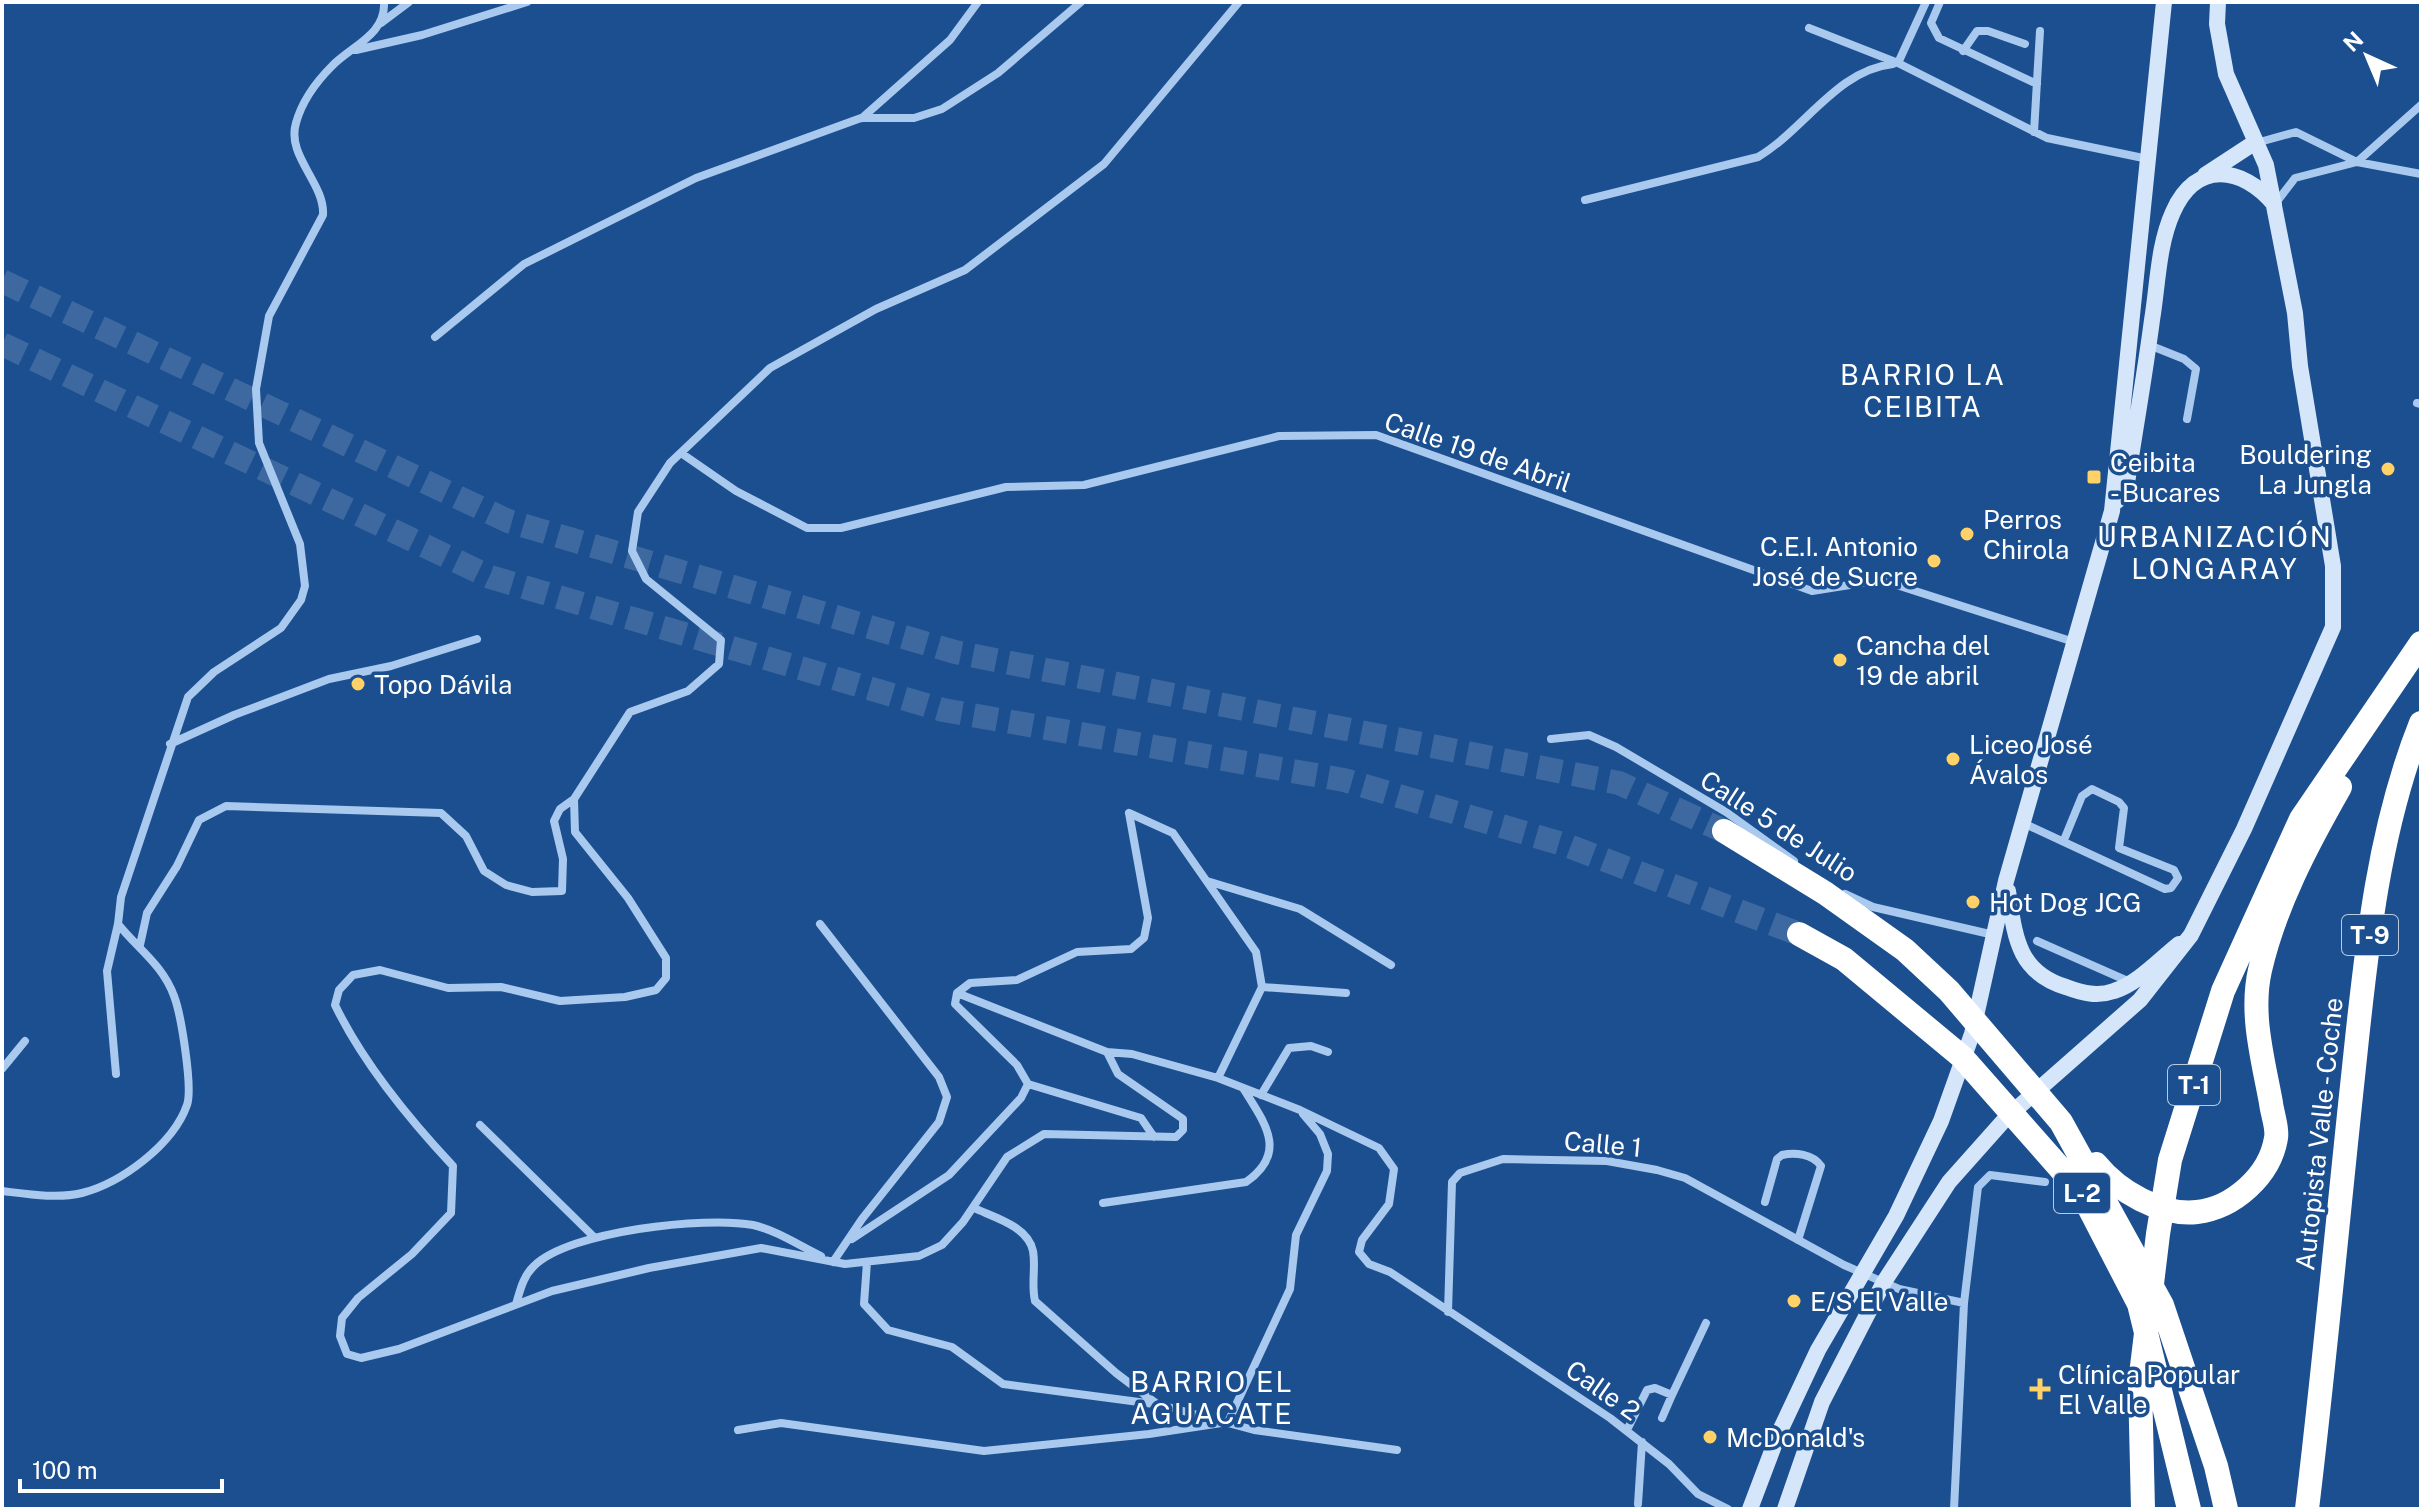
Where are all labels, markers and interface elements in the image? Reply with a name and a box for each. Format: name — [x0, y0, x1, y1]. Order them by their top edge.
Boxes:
north arrow — [2327, 16, 2407, 96]
text: N — [2338, 26, 2368, 57]
district label: BARRIO LA CEIBITA — [1840, 358, 2006, 423]
street label: Calle 19 de Abril — [1381, 406, 1575, 498]
place label: Bouldering La Jungla — [2239, 439, 2372, 500]
place label: Ceibita - Bucares — [2110, 447, 2221, 508]
marker: Bouldering La Jungla — [2379, 460, 2397, 478]
marker: Ceibita - Bucares — [2085, 468, 2103, 486]
place label: Perros Chirola — [1983, 504, 2069, 565]
district label: URBANIZACIÓN LONGARAY — [2097, 520, 2333, 585]
marker: Perros Chirola — [1958, 525, 1976, 543]
place label: C.E.I. Antonio José de Sucre — [1752, 531, 1918, 592]
marker: C.E.I. Antonio José de Sucre — [1925, 552, 1943, 570]
place label: Cancha del 19 de abril — [1856, 630, 1990, 691]
marker: Cancha del 19 de abril — [1831, 651, 1849, 669]
place label: Topo Dávila — [374, 669, 513, 700]
marker: Topo Dávila — [349, 675, 367, 693]
place label: Liceo José Ávalos — [1969, 729, 2093, 790]
marker: Liceo José Ávalos — [1944, 750, 1962, 768]
street label: Calle 5 de Julio — [1695, 764, 1863, 888]
place label: Hot Dog JCG — [1989, 887, 2141, 918]
marker: Hot Dog JCG — [1964, 893, 1982, 911]
road number: T-9 — [2342, 915, 2398, 955]
street label: Autopista Valle - Coche — [2289, 996, 2349, 1272]
road number: T-1 — [2168, 1065, 2220, 1105]
street label: Calle 1 — [1563, 1125, 1643, 1163]
road number: L-2 — [2054, 1173, 2110, 1213]
place label: E/S El Valle — [1810, 1286, 1949, 1317]
marker: E/S El Valle — [1785, 1292, 1803, 1310]
street label: Calle 2 — [1560, 1353, 1646, 1427]
place label: Clínica Popular El Valle — [2058, 1359, 2240, 1420]
district label: BARRIO EL AGUACATE — [1130, 1365, 1294, 1430]
marker: Clínica Popular El Valle — [2029, 1378, 2051, 1400]
place label: McDonald's — [1726, 1422, 1865, 1453]
marker: McDonald's — [1701, 1428, 1719, 1446]
scale bar — [20, 1443, 222, 1493]
text: 100 m — [32, 1456, 98, 1484]

